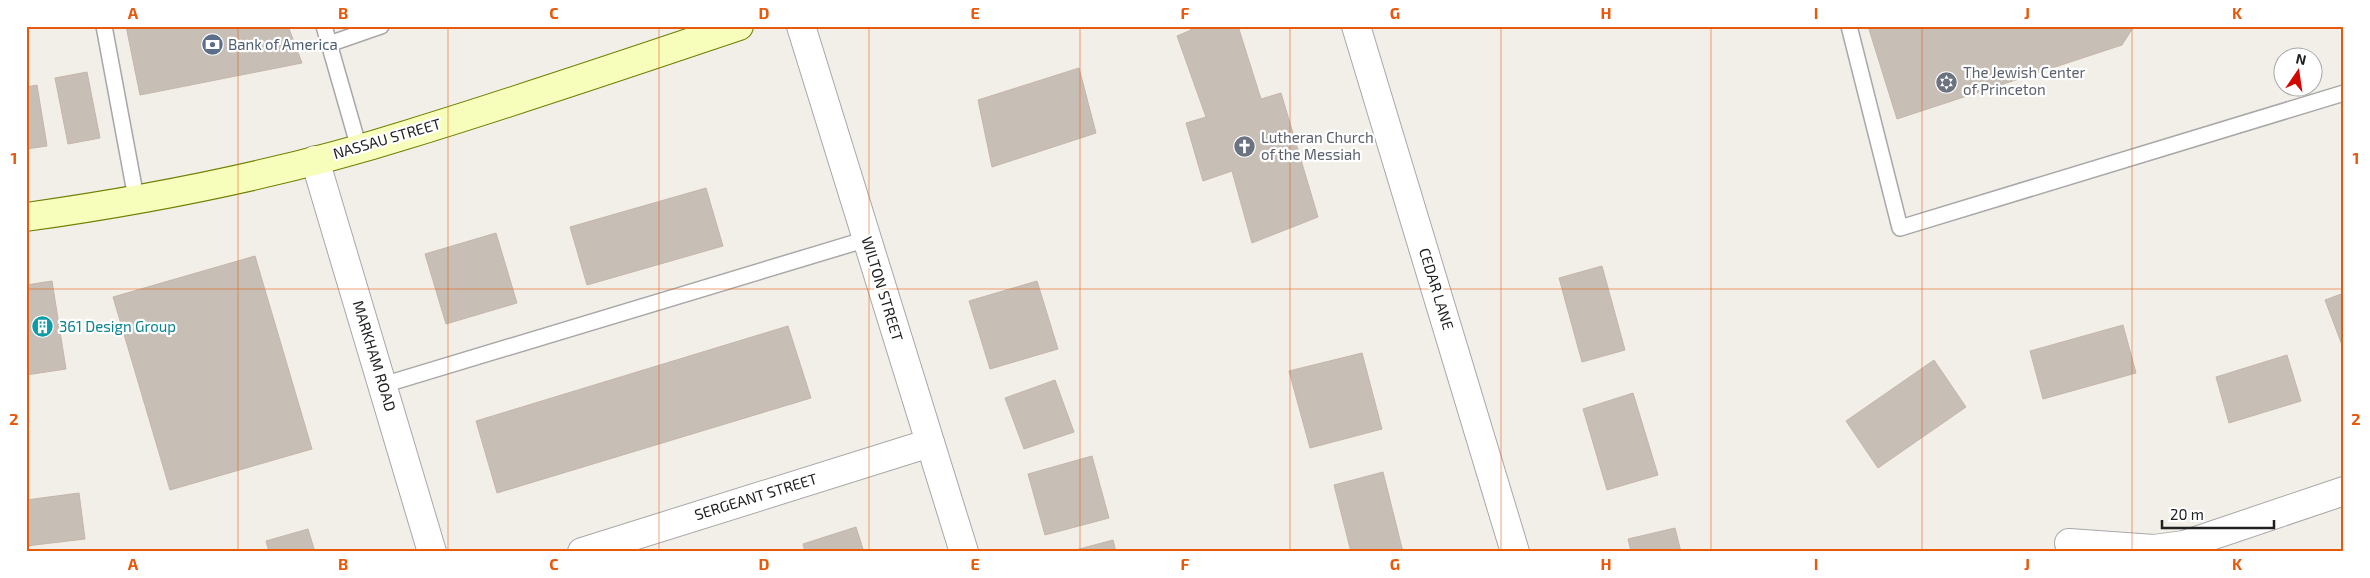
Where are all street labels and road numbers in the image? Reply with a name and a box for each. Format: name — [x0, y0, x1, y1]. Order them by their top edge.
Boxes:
street label: NASSAU STREET — [331, 114, 443, 162]
street label: WILTON STREET — [858, 234, 908, 344]
street label: CEDAR LANE — [1416, 246, 1458, 332]
street label: MARKHAM ROAD — [350, 298, 400, 413]
street label: SERGEANT STREET — [692, 469, 820, 523]

